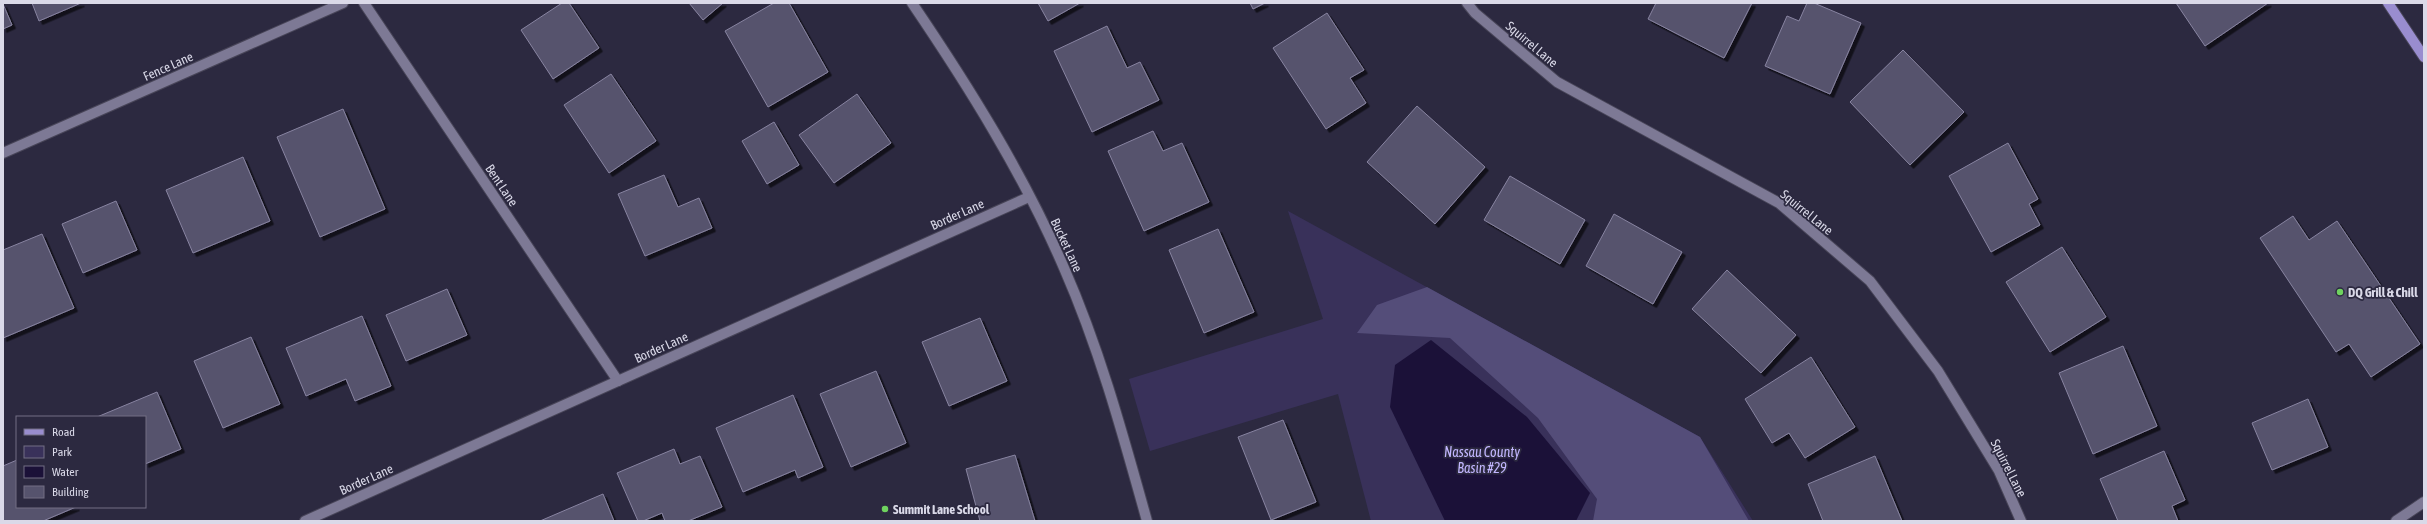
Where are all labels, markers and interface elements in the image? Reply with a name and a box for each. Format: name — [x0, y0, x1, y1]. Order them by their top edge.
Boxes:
street label: Squirrel Lane — [1503, 18, 1561, 70]
street label: Fence Lane — [141, 49, 196, 84]
street label: Bent Lane — [482, 162, 521, 209]
street label: Squirrel Lane — [1777, 187, 1836, 238]
street label: Border Lane — [928, 196, 986, 233]
street label: Bucket Lane — [1048, 216, 1086, 274]
place label: DQ Grill & Chill — [2348, 285, 2418, 300]
marker: DQ Grill & Chill — [2335, 287, 2345, 297]
street label: Border Lane — [632, 329, 690, 366]
legend — [16, 416, 146, 508]
text: Road — [52, 425, 75, 439]
street label: Squirrel Lane — [1988, 437, 2030, 500]
water label: Nassau County Basin #29 — [1444, 444, 1520, 476]
text: Park — [52, 445, 73, 459]
street label: Border Lane — [337, 461, 395, 498]
text: Water — [52, 465, 79, 479]
text: Building — [52, 485, 90, 499]
place label: Summit Lane School — [893, 502, 990, 517]
marker: Summit Lane School — [880, 504, 890, 514]

